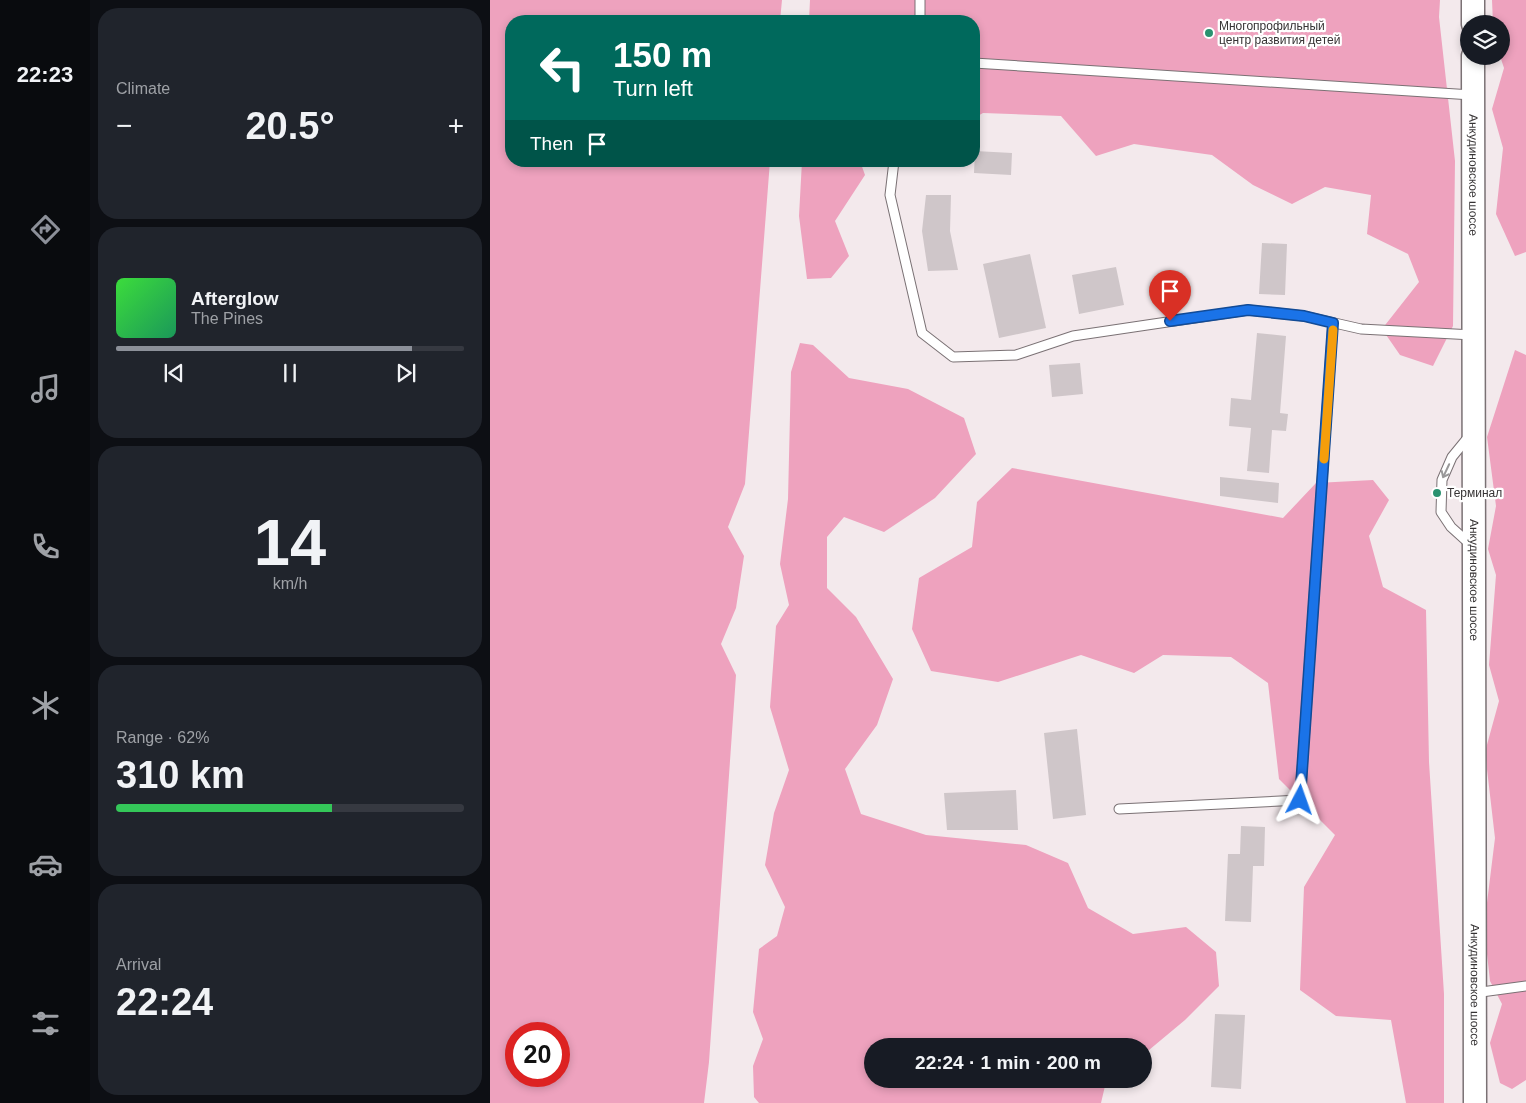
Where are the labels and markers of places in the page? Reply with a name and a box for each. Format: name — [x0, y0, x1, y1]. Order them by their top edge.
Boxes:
place label: Многопрофильный центр развития детей — [1219, 19, 1340, 47]
marker: Многопрофильный центр развития детей — [1203, 27, 1215, 39]
pin — [1149, 270, 1191, 321]
place label: Терминал — [1447, 486, 1502, 500]
marker: Терминал — [1431, 487, 1443, 499]

